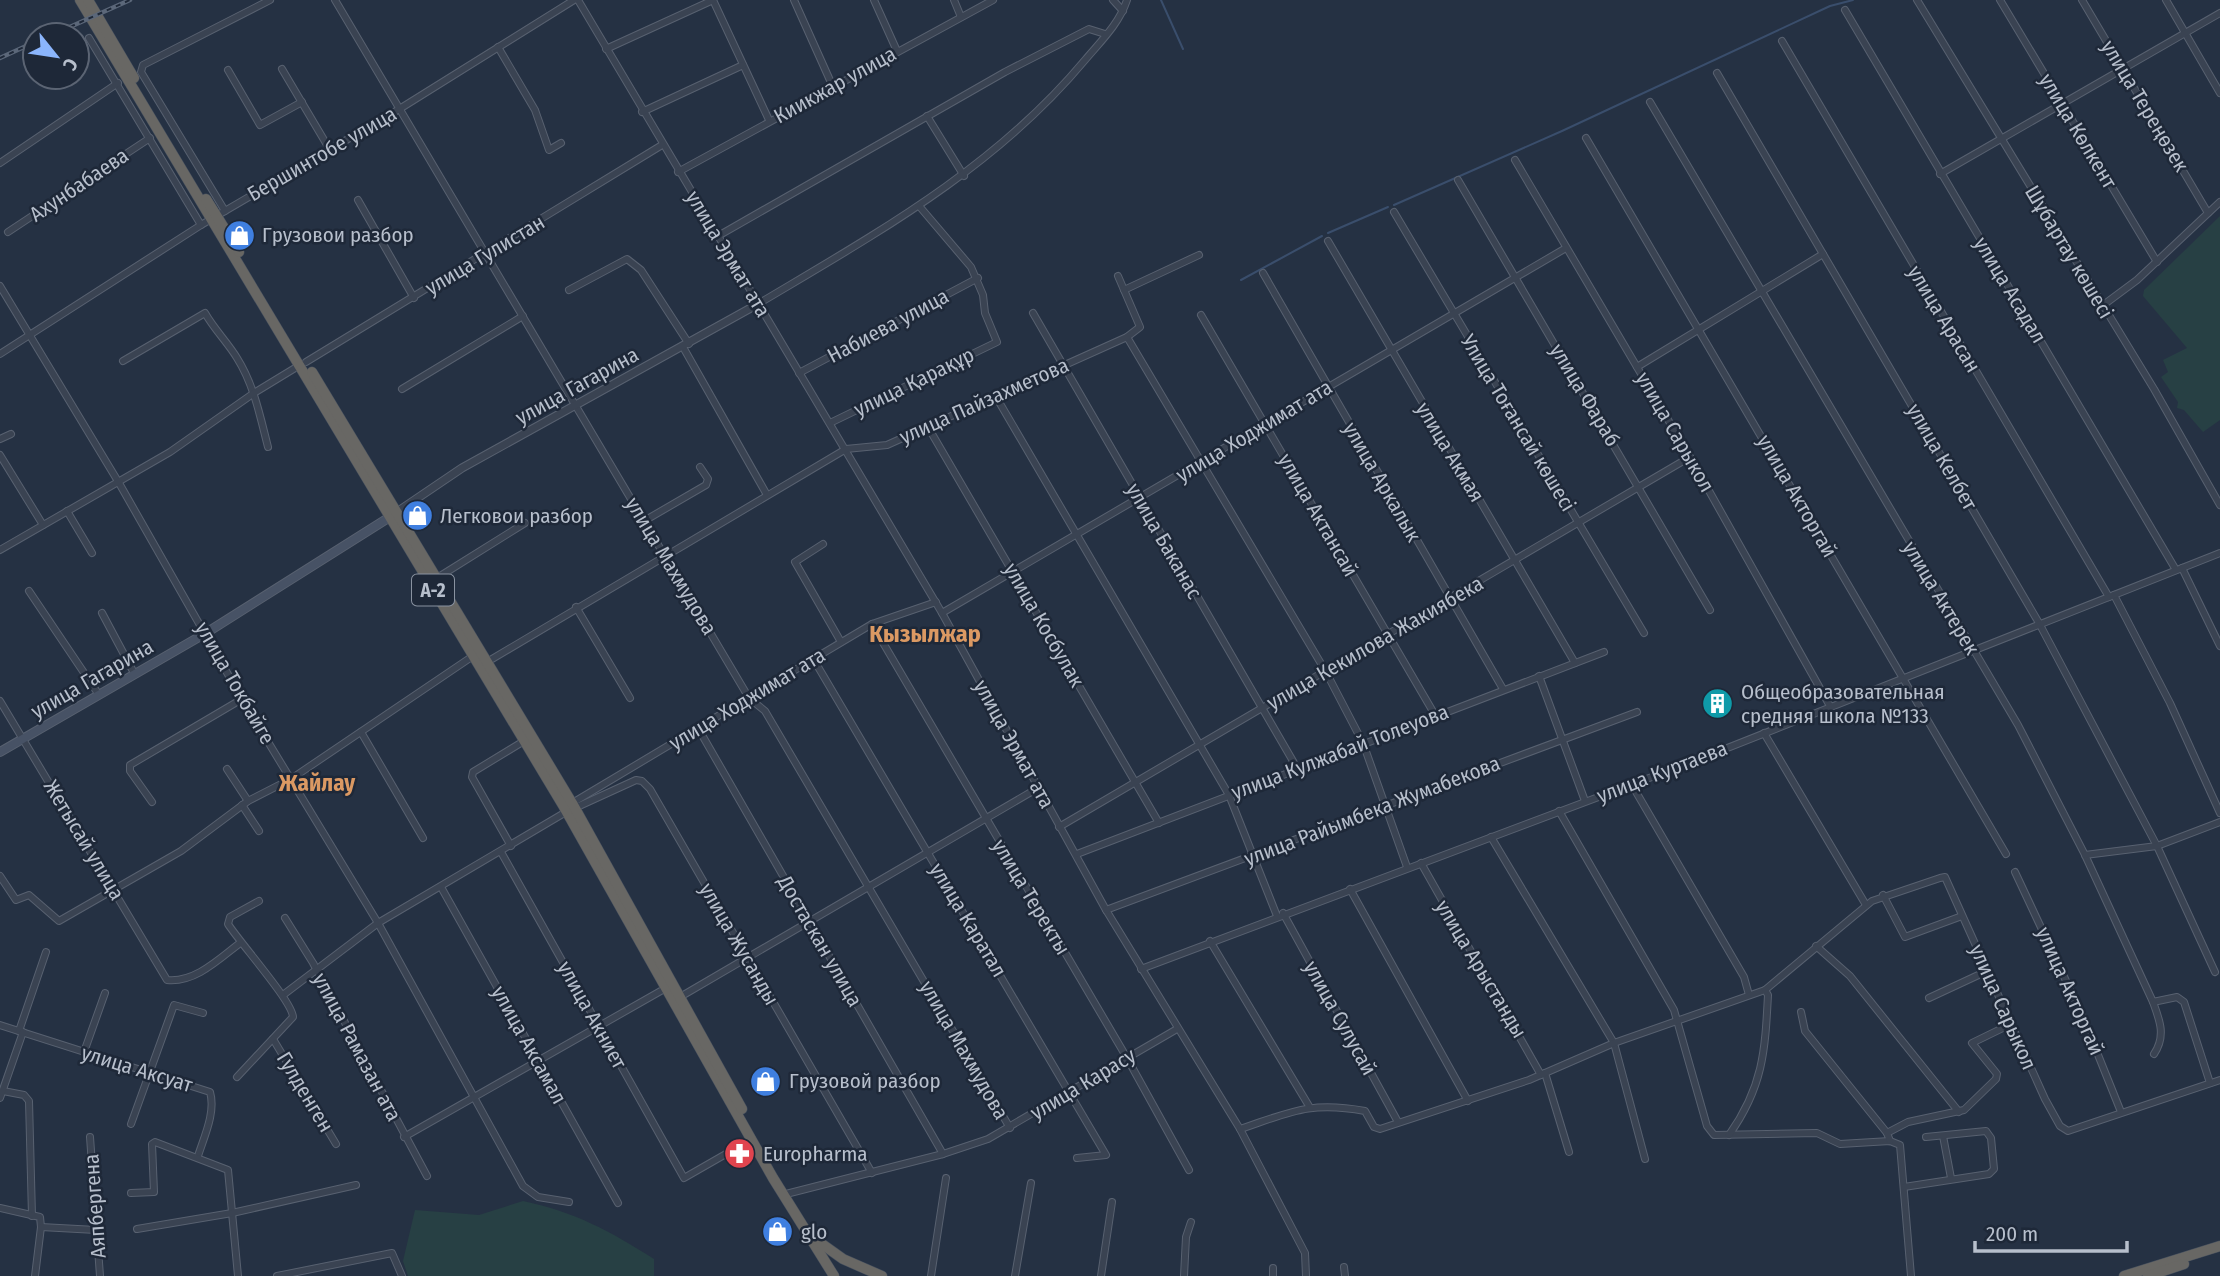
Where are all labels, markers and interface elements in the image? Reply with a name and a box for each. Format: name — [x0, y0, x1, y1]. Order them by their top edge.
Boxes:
north arrow — [21, 21, 91, 91]
street label: улица Тереңөзек — [2095, 35, 2195, 177]
street label: Киикжар улица — [769, 41, 901, 129]
text: С — [58, 54, 83, 74]
street label: улица Көлкент — [2033, 69, 2123, 194]
street label: Бершинтобе улица — [243, 101, 401, 207]
street label: Ахунбабаева — [25, 142, 133, 228]
street label: Шұбартау көшесі — [2019, 181, 2119, 323]
street label: улица Эрмат ата — [680, 186, 776, 322]
street label: улица Гулистан — [420, 209, 550, 301]
shop icon: Грузовои разбор — [222, 218, 256, 252]
place label: Грузовои разбор — [262, 222, 414, 248]
street label: улица Асадал — [1968, 232, 2052, 348]
street label: улица Арасан — [1902, 261, 1986, 377]
street label: Набиева улица — [823, 283, 953, 369]
street label: Улица Тоғансай көшесі — [1454, 329, 1581, 516]
street label: улица Фараб — [1544, 339, 1626, 451]
street label: улица Гагарина — [511, 341, 643, 431]
street label: улица Қарақұр — [850, 342, 978, 422]
street label: улица Пайзахметова — [895, 352, 1073, 450]
street label: улица Сарыкол — [1630, 367, 1720, 497]
street label: улица Ходжимат ата — [1171, 374, 1337, 488]
street label: улица Акмая — [1410, 397, 1490, 507]
street label: улица Келбет — [1901, 399, 1983, 515]
street label: улица Аркалык — [1337, 417, 1427, 547]
street label: улица Акторгай — [1751, 430, 1843, 562]
street label: улица Актансай — [1272, 449, 1364, 581]
street label: улица Баканас — [1120, 479, 1208, 603]
street label: улица Махмудова — [620, 492, 722, 640]
shop icon: Легковои разбор — [400, 499, 434, 533]
place label: Легковои разбор — [440, 503, 593, 529]
street label: улица Актерек — [1897, 536, 1985, 660]
street label: улица Косбулак — [998, 558, 1090, 692]
street label: улица Кекилова Жакиябека — [1262, 570, 1488, 716]
road number: A-2 — [412, 575, 454, 606]
street label: улица Токбайге — [189, 617, 281, 749]
district label: Кызылжар — [869, 620, 981, 648]
street label: улица Гагарина — [26, 633, 158, 725]
street label: улица Ходжимат ата — [664, 642, 830, 756]
street label: улица Эрмат ата — [968, 675, 1060, 813]
place label: Общеобразовательная средняя школа №133 — [1741, 679, 1945, 729]
building icon: Общеобразовательная средняя школа №133 — [1701, 687, 1735, 721]
street label: улица Кулжабай Толеуова — [1228, 699, 1452, 805]
street label: улица Куртаева — [1593, 735, 1731, 809]
street label: улица Райымбека Жумабекова — [1240, 750, 1504, 872]
district label: Жайлау — [278, 769, 356, 797]
street label: Жетысай улица — [38, 775, 130, 905]
street label: улица Теректы — [986, 834, 1076, 960]
street label: улица Каратал — [924, 858, 1012, 982]
street label: Достаскан улица — [771, 870, 868, 1011]
street label: улица Жусанды — [693, 878, 785, 1010]
street label: улица Арыстанды — [1430, 895, 1532, 1043]
street label: улица Акторгай — [2030, 923, 2110, 1059]
street label: улица Сарыкол — [1964, 940, 2042, 1074]
street label: улица Сулусай — [1298, 956, 1382, 1080]
street label: улица Акниет — [552, 957, 633, 1074]
street label: улица Рамазан ата — [307, 968, 407, 1126]
street label: улица Махмудова — [914, 976, 1014, 1124]
street label: улица Аксамал — [486, 981, 572, 1109]
street label: улица Аксуат — [78, 1040, 196, 1098]
street label: улица Карасу — [1026, 1042, 1141, 1126]
street label: Гулденген — [271, 1047, 339, 1137]
shop icon: Грузовой разбор — [749, 1064, 783, 1098]
place label: Грузовой разбор — [789, 1068, 941, 1094]
pharmacy icon: Europharma — [723, 1137, 757, 1171]
place label: Europharma — [763, 1141, 868, 1167]
street label: Аяпбергена — [78, 1153, 112, 1259]
scale bar — [1975, 1210, 2127, 1254]
shop icon: glo — [761, 1215, 795, 1249]
place label: glo — [801, 1219, 827, 1245]
text: 200 m — [1986, 1221, 2038, 1247]

